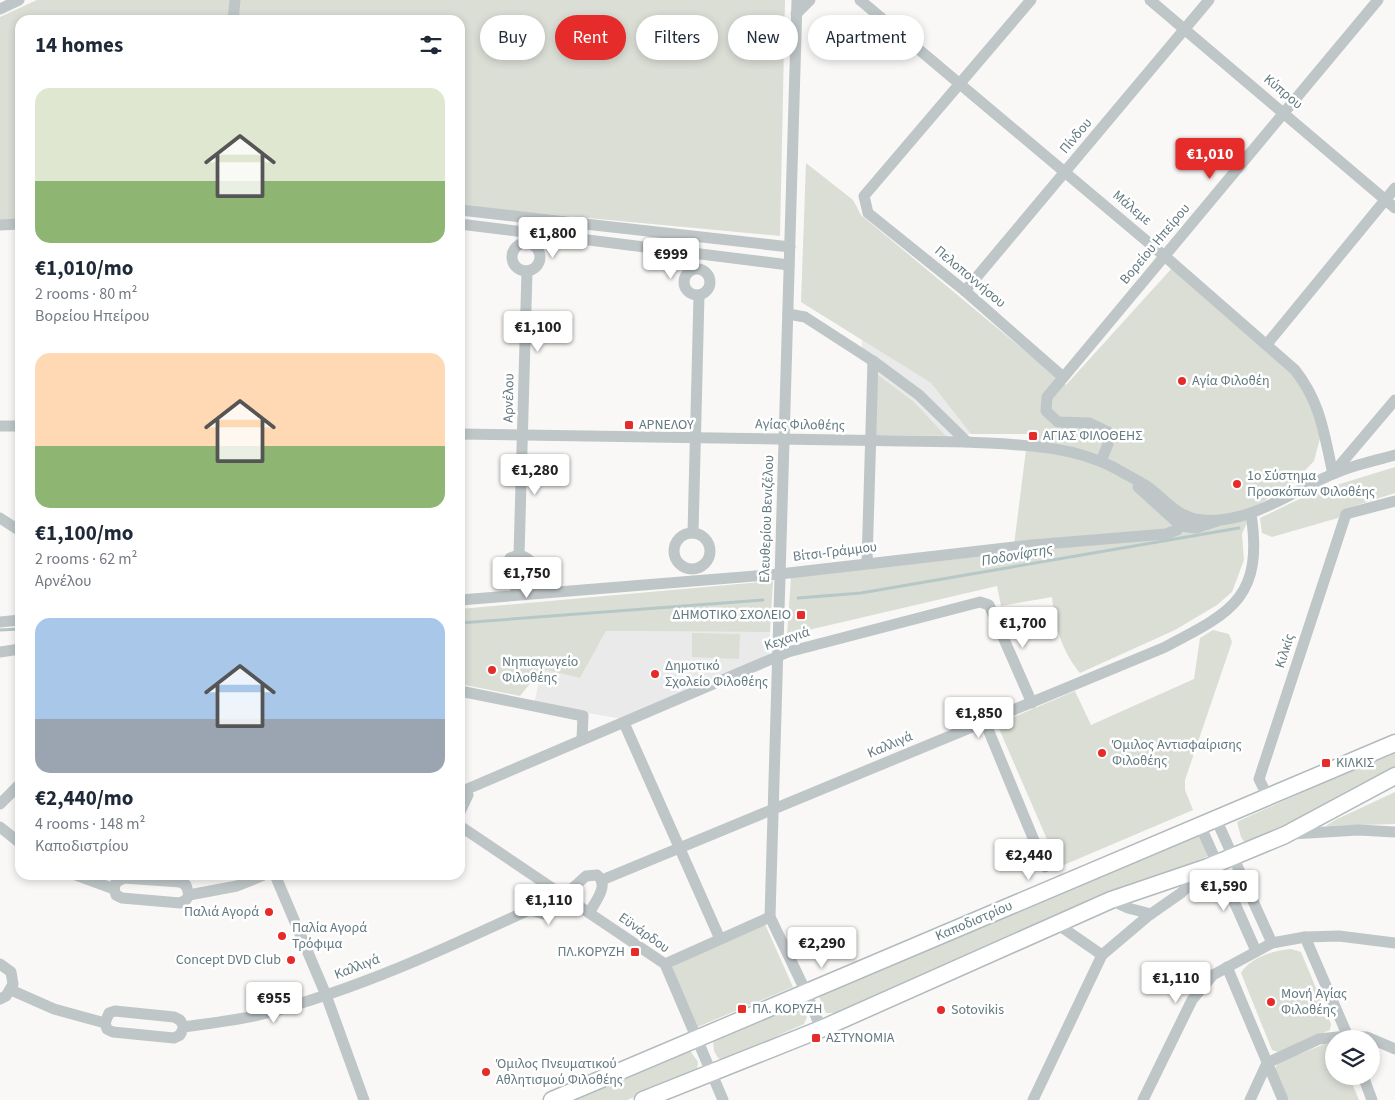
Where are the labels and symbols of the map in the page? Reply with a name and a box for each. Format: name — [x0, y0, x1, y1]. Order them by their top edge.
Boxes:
street label: Κύπρου — [1259, 70, 1307, 114]
street label: Πίνδου — [1055, 114, 1097, 158]
pin: €1,010 — [1169, 138, 1251, 180]
street label: Μάλεμε — [1108, 186, 1156, 230]
street label: Βορείου Ηπείρου — [1115, 199, 1195, 289]
pin: €1,800 — [512, 216, 594, 259]
pin: €999 — [641, 238, 701, 280]
street label: Πελοποννήσου — [930, 241, 1010, 313]
pin: €1,100 — [497, 310, 579, 353]
place label: Αγία Φιλοθέη — [1192, 371, 1270, 391]
street label: Αρνέλου — [499, 373, 519, 423]
marker: Αγία Φιλοθέη — [1176, 375, 1188, 387]
street label: Αγίας Φιλοθέης — [755, 414, 845, 436]
place label: ΑΡΝΕΛΟΥ — [639, 415, 694, 435]
marker: ΑΡΝΕΛΟΥ — [623, 419, 635, 431]
place label: ΑΓΙΑΣ ΦΙΛΟΘΕΗΣ — [1043, 426, 1143, 446]
marker: ΑΓΙΑΣ ΦΙΛΟΘΕΗΣ — [1027, 430, 1039, 442]
pin: €1,280 — [494, 454, 576, 496]
street label: Ελευθερίου Βενιζέλου — [755, 455, 779, 583]
place label: 1ο Σύστημα Προσκόπων Φιλοθέης — [1247, 466, 1375, 502]
marker: 1ο Σύστημα Προσκόπων Φιλοθέης — [1231, 478, 1243, 490]
street label: Βίτσι-Γράμμου — [792, 537, 878, 567]
water label: Ποδονίφτης — [980, 538, 1055, 572]
pin: €1,750 — [486, 556, 568, 599]
place label: ΔΗΜΟΤΙΚΟ ΣΧΟΛΕΙΟ — [672, 605, 791, 625]
pin: €1,700 — [982, 606, 1064, 649]
marker: ΔΗΜΟΤΙΚΟ ΣΧΟΛΕΙΟ — [795, 609, 807, 621]
street label: Κεχαγιά — [762, 622, 812, 656]
street label: Κιλκίς — [1270, 631, 1300, 671]
place label: Νηπιαγωγείο Φιλοθέης — [502, 652, 578, 688]
place label: Δημοτικό Σχολείο Φιλοθέης — [665, 656, 768, 692]
marker: Νηπιαγωγείο Φιλοθέης — [486, 664, 498, 676]
marker: Δημοτικό Σχολείο Φιλοθέης — [649, 668, 661, 680]
pin: €1,850 — [938, 696, 1020, 739]
street label: Καλλιγά — [864, 727, 916, 763]
place label: Όμιλος Αντισφαίρισης Φιλοθέης — [1111, 735, 1242, 771]
marker: Όμιλος Αντισφαίρισης Φιλοθέης — [1096, 747, 1108, 759]
place label: ΚΙΛΚΙΣ — [1336, 753, 1375, 773]
marker: ΚΙΛΚΙΣ — [1320, 757, 1332, 769]
pin: €2,440 — [988, 838, 1070, 881]
pin: €1,590 — [1183, 870, 1265, 912]
pin: €1,110 — [508, 884, 590, 926]
street label: Καποδιστρίου — [932, 896, 1016, 946]
place label: Παλιά Αγορά — [184, 902, 259, 922]
marker: Παλιά Αγορά — [263, 906, 275, 918]
street label: Εϋνάρδου — [614, 908, 674, 958]
place label: Παλία Αγορά Τρόφιμα — [292, 918, 367, 954]
pin: €2,290 — [781, 926, 863, 969]
marker: Παλία Αγορά Τρόφιμα — [276, 930, 288, 942]
place label: ΠΛ.ΚΟΡΥΖΗ — [557, 942, 625, 962]
marker: ΠΛ.ΚΟΡΥΖΗ — [629, 946, 641, 958]
street label: Καλλιγά — [331, 949, 383, 985]
place label: Concept DVD Club — [176, 950, 281, 970]
marker: Concept DVD Club — [285, 954, 297, 966]
pin: €1,110 — [1135, 962, 1217, 1004]
pin: €955 — [244, 982, 304, 1024]
place label: Μονή Αγίας Φιλοθέης — [1281, 984, 1347, 1020]
marker: Μονή Αγίας Φιλοθέης — [1265, 996, 1277, 1008]
place label: ΠΛ. ΚΟΡΥΖΗ — [752, 999, 822, 1019]
place label: Sotovikis — [951, 1000, 1004, 1020]
marker: ΠΛ. ΚΟΡΥΖΗ — [736, 1003, 748, 1015]
marker: Sotovikis — [935, 1004, 947, 1016]
place label: ΑΣΤΥΝΟΜΙΑ — [826, 1028, 895, 1048]
marker: ΑΣΤΥΝΟΜΙΑ — [810, 1032, 822, 1044]
place label: Όμιλος Πνευματικού Αθλητισμού Φιλοθέης — [495, 1054, 623, 1090]
marker: Όμιλος Πνευματικού Αθλητισμού Φιλοθέης — [480, 1066, 492, 1078]

